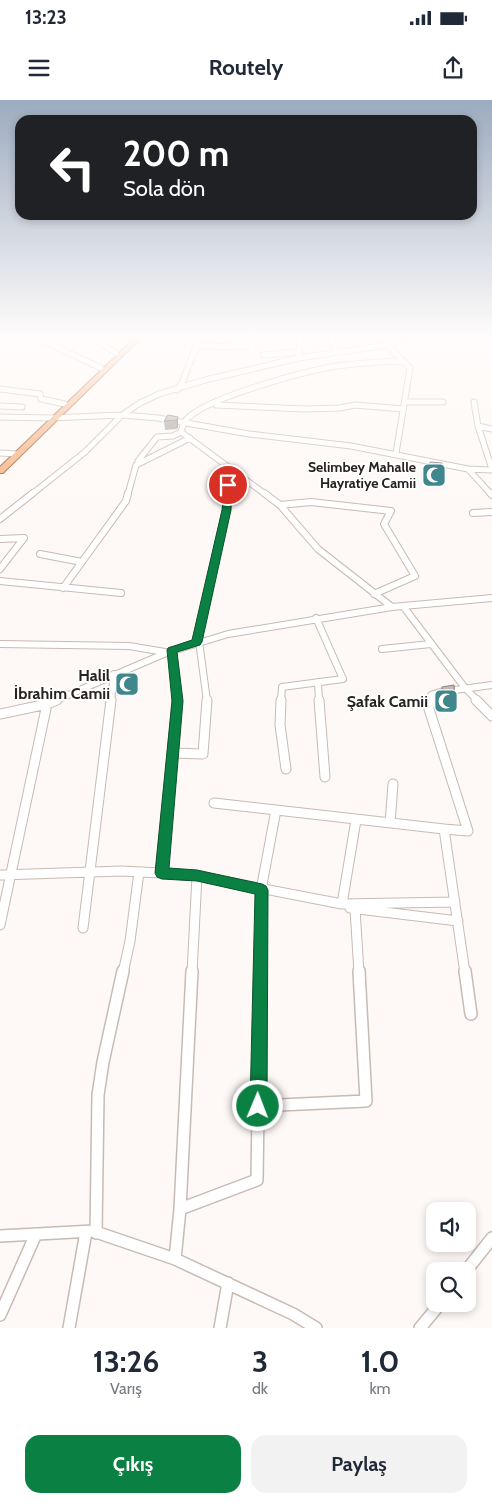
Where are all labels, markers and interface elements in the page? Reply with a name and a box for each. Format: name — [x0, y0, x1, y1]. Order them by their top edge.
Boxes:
text: 13:23 — [25, 6, 67, 29]
icon: menu — [25, 54, 53, 82]
text: Routely — [209, 54, 283, 81]
icon: share — [439, 54, 467, 82]
text: 200 m — [123, 132, 229, 175]
icon: left — [40, 135, 105, 200]
text: Sola dön — [123, 175, 205, 202]
place label: Selimbey Mahalle Hayratiye Camii — [308, 458, 416, 492]
mosque icon: Selimbey Mahalle Hayratiye Camii — [421, 462, 447, 488]
pin — [207, 464, 249, 506]
icon: arrive — [214, 471, 242, 499]
place label: Halil İbrahim Camii — [14, 666, 110, 703]
mosque icon: Halil İbrahim Camii — [114, 671, 140, 697]
mosque icon: Şafak Camii — [433, 688, 459, 714]
place label: Şafak Camii — [347, 692, 428, 711]
position arrow — [231, 1079, 283, 1131]
map controls — [426, 1202, 476, 1312]
button: sound — [426, 1202, 476, 1252]
button: search — [426, 1262, 476, 1312]
text: 13:26 — [93, 1343, 159, 1380]
text: 3 — [252, 1343, 268, 1380]
text: 1.0 — [361, 1343, 399, 1380]
text: Varış — [110, 1379, 142, 1398]
text: dk — [252, 1379, 268, 1398]
text: km — [369, 1379, 391, 1398]
button: Çıkış — [25, 1435, 241, 1493]
button: Paylaş — [251, 1435, 467, 1493]

